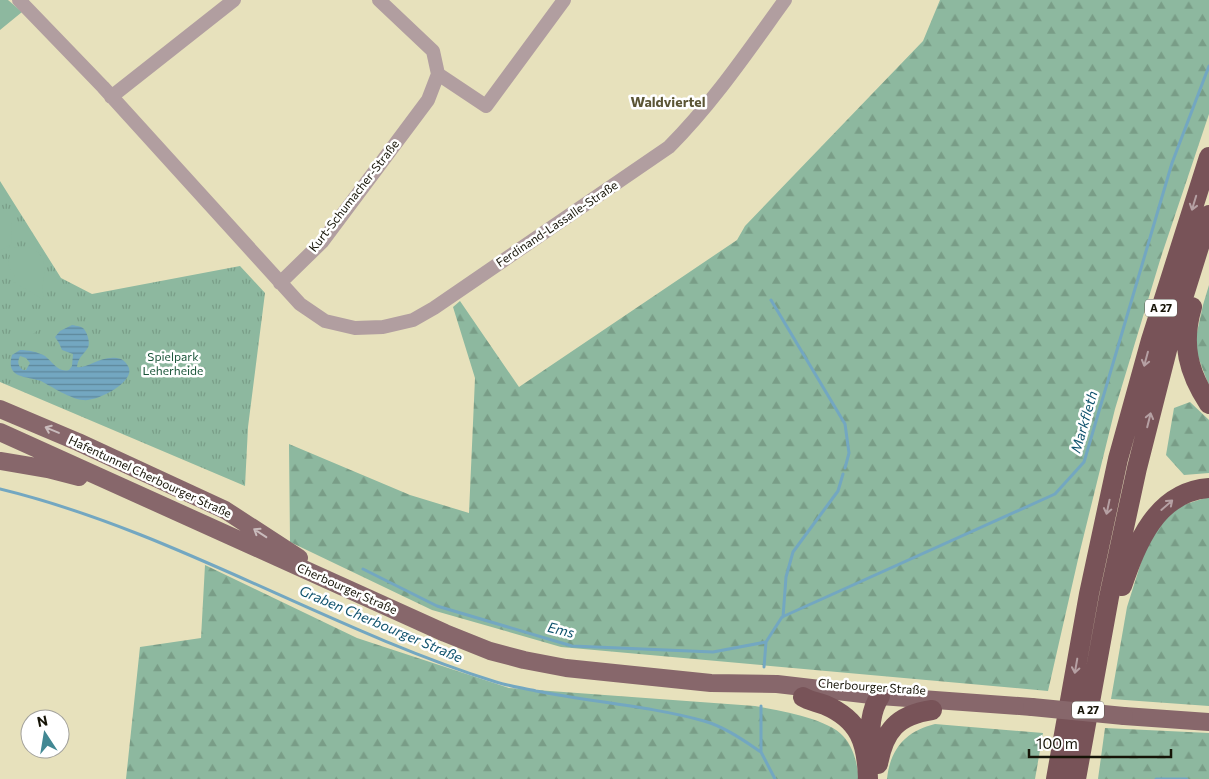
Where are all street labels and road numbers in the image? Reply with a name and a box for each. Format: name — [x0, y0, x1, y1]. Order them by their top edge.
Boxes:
street label: Kurt-Schumacher-Straße — [305, 137, 401, 254]
street label: Ferdinand-Lassalle-Straße — [493, 177, 620, 269]
road number: A 27 — [1145, 300, 1177, 316]
street label: Hafentunnel Cherbourger Straße — [67, 432, 234, 520]
street label: Cherbourger Straße — [295, 560, 400, 616]
street label: Cherbourger Straße — [818, 675, 927, 697]
road number: A 27 — [1072, 702, 1104, 718]

